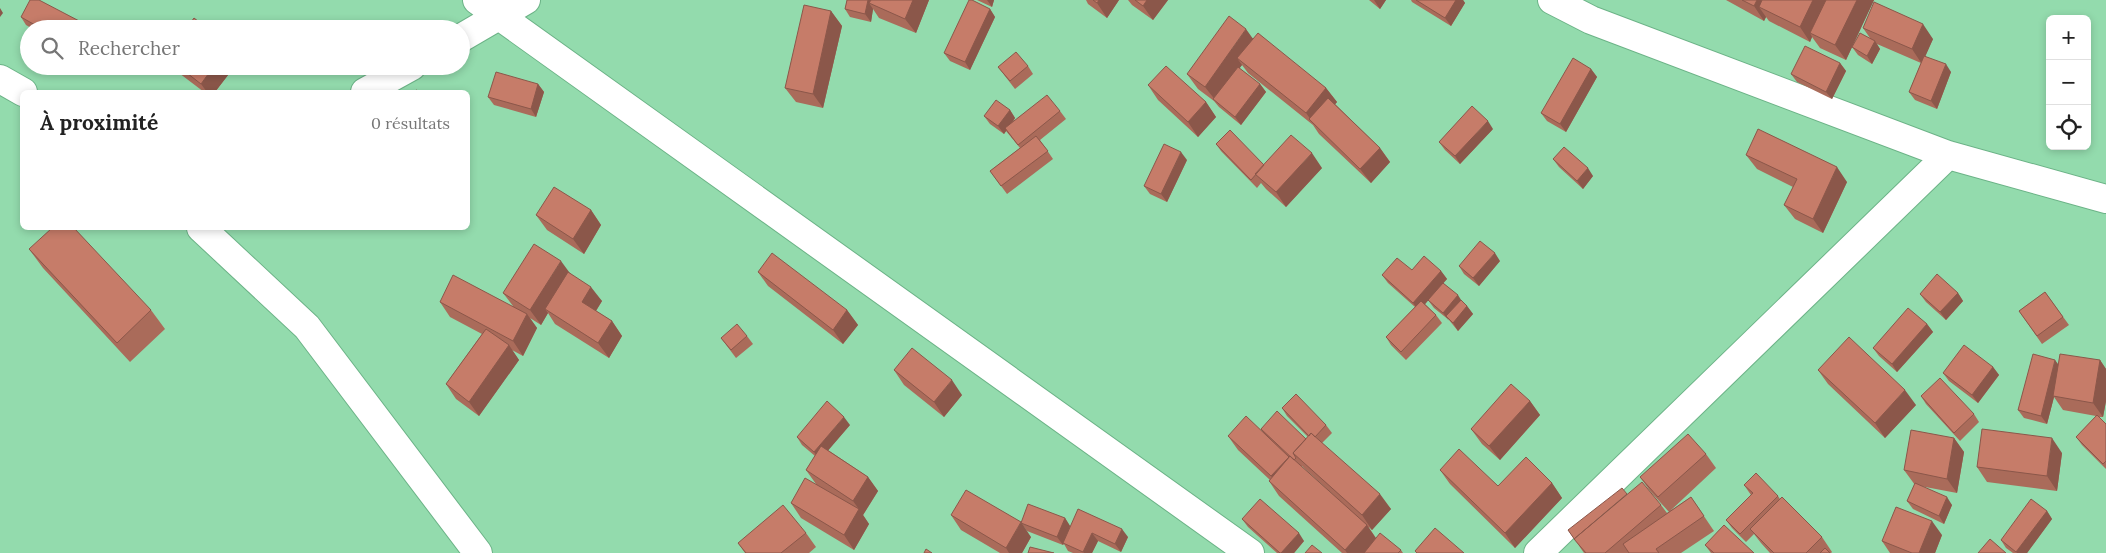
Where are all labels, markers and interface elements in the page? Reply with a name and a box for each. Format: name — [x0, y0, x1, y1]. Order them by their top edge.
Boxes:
map controls — [2046, 15, 2091, 150]
button: + — [2046, 15, 2091, 60]
search box — [20, 20, 470, 75]
icon: search — [38, 34, 66, 62]
text: Rechercher — [78, 36, 180, 60]
button: − — [2046, 60, 2091, 105]
button: locate — [2046, 105, 2091, 150]
text: À proximité — [40, 109, 158, 136]
text: 0 résultats — [371, 113, 450, 133]

